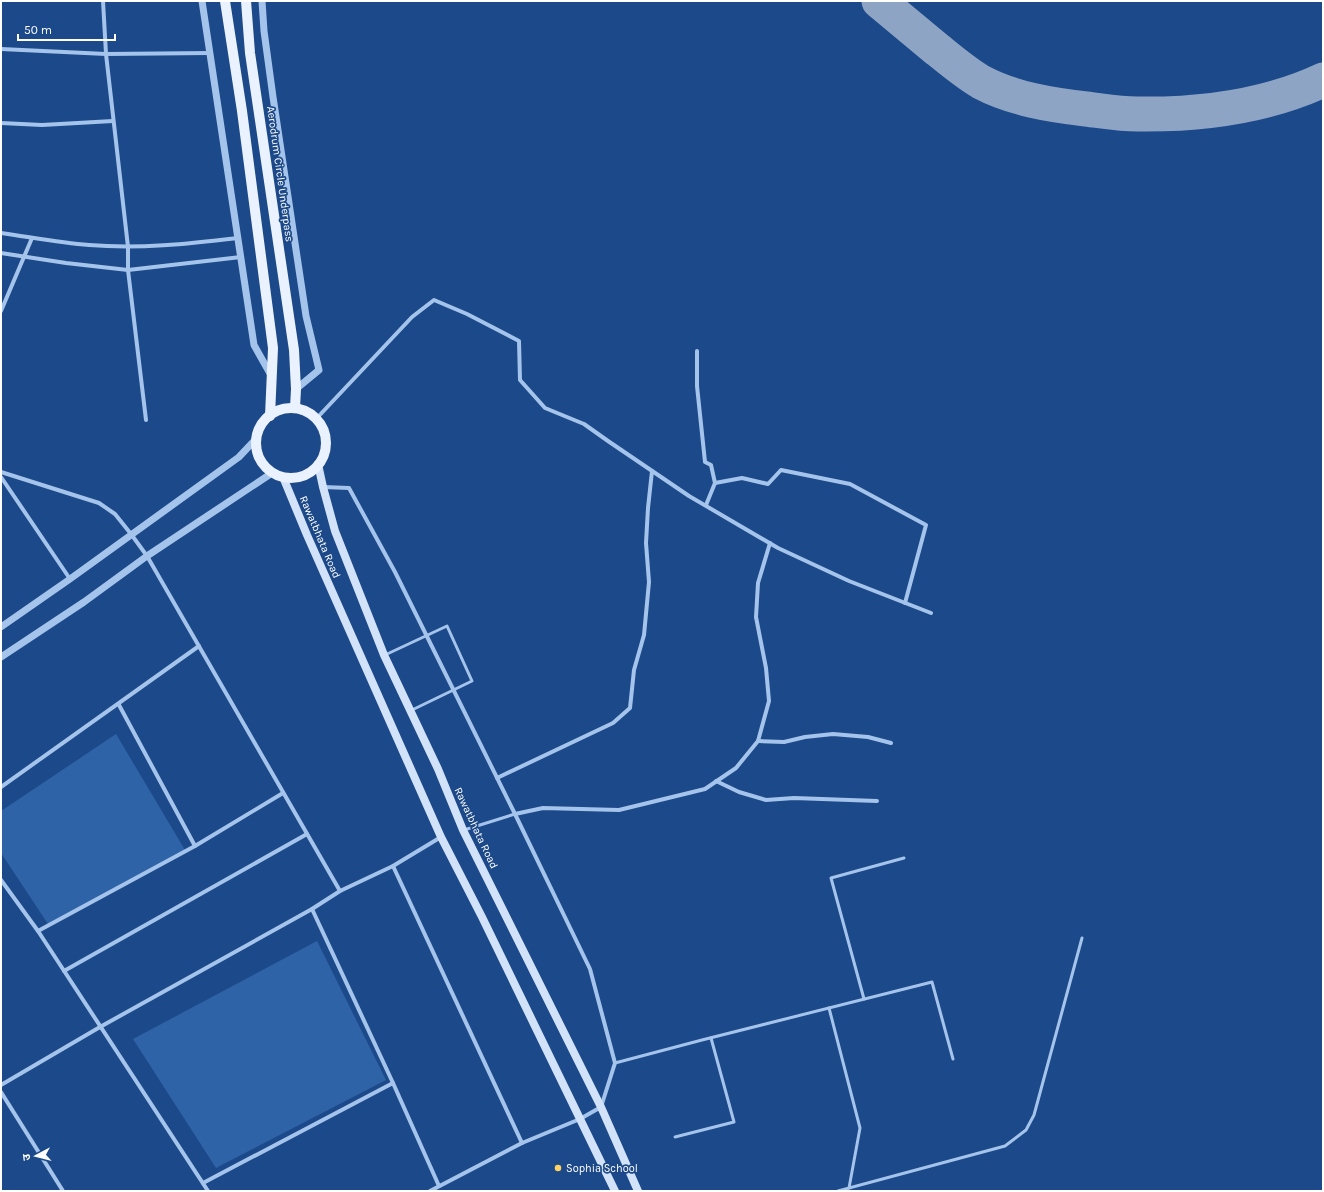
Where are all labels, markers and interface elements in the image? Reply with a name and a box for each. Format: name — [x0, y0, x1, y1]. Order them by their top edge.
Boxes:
scale bar — [18, 16, 115, 42]
text: 50 m — [24, 23, 52, 37]
street label: Aerodrum Circle Underpass — [264, 105, 296, 243]
street label: Rawatbhata Road — [297, 494, 343, 580]
street label: Rawatbhata Road — [451, 785, 501, 871]
north arrow — [16, 1136, 56, 1176]
text: उ — [20, 1153, 33, 1161]
place label: Sophia School — [566, 1162, 638, 1175]
marker: Sophia School — [553, 1163, 563, 1173]

